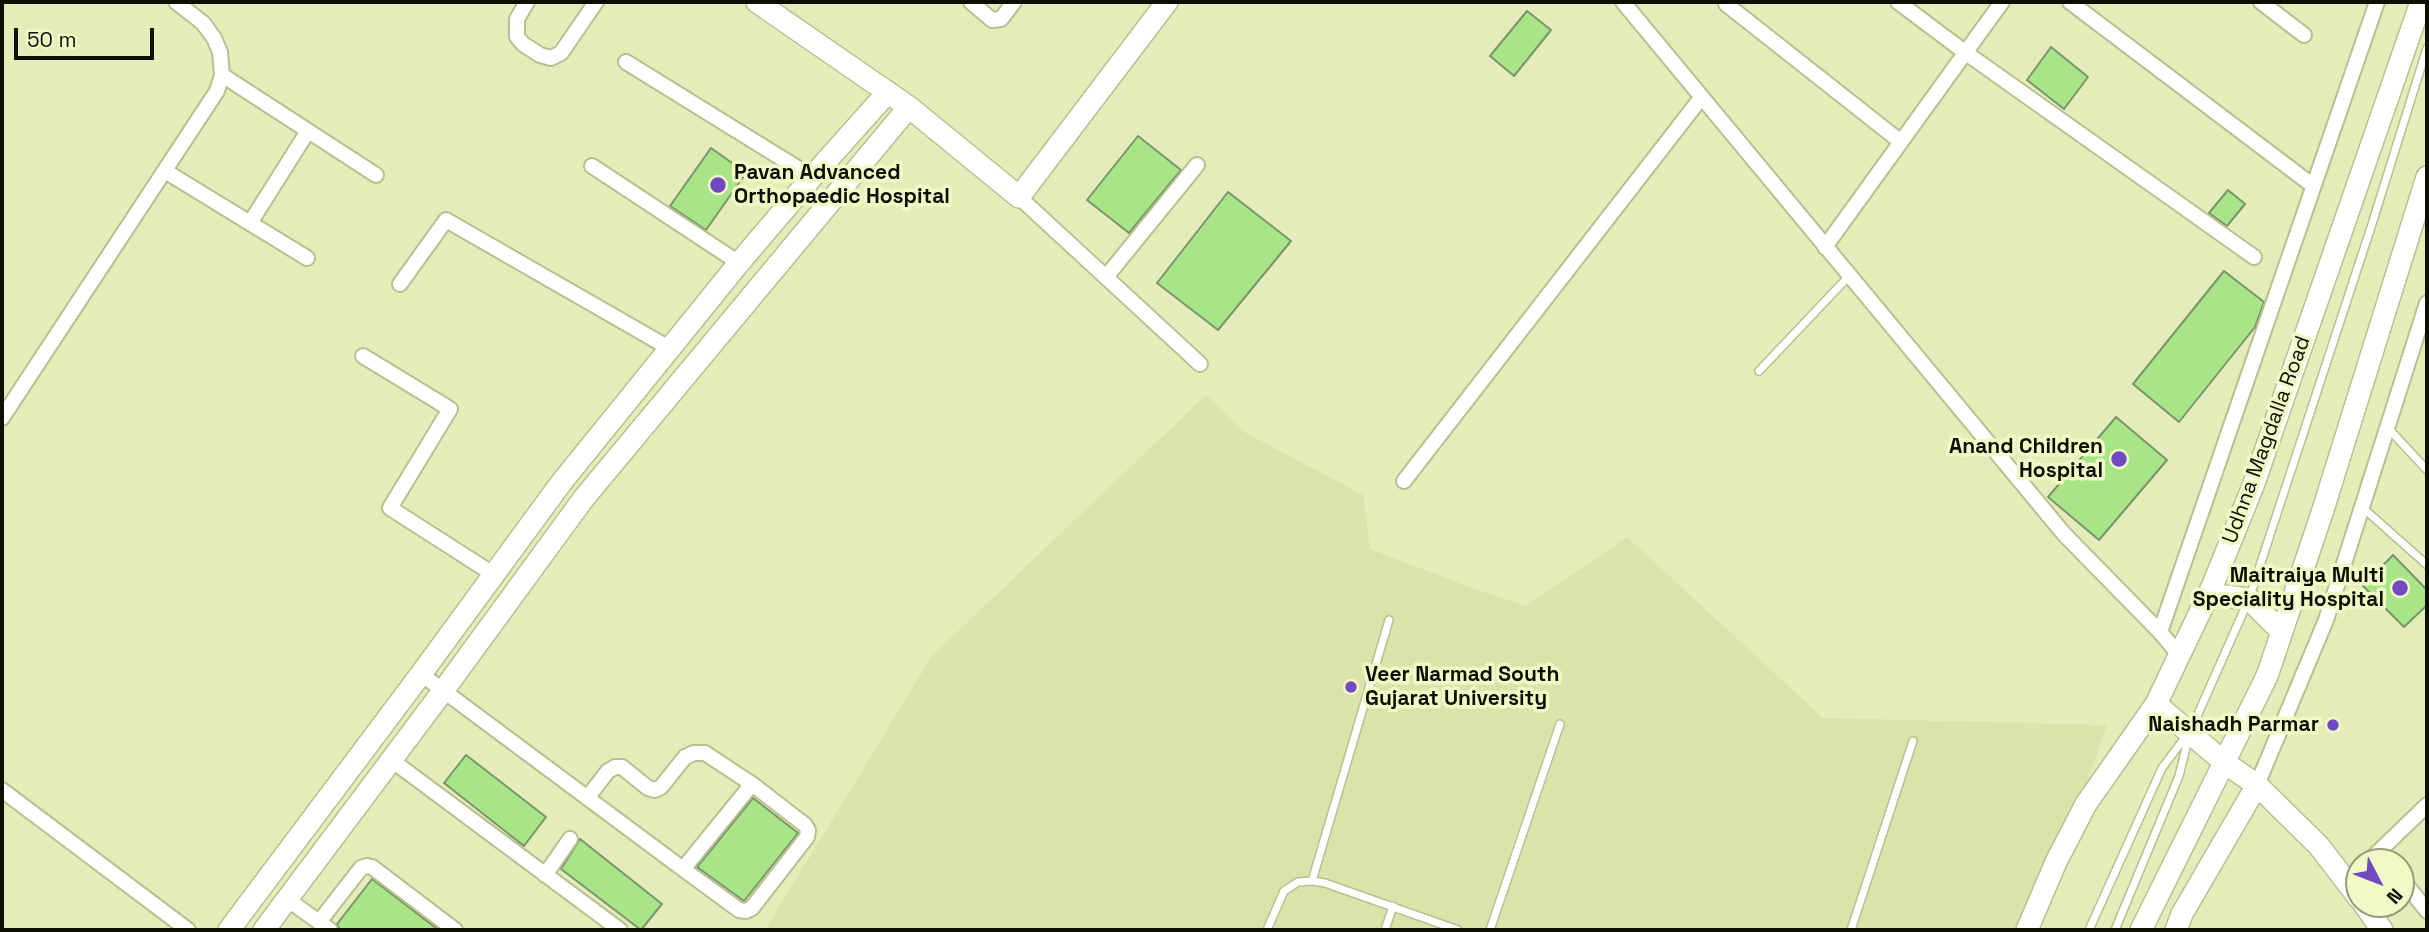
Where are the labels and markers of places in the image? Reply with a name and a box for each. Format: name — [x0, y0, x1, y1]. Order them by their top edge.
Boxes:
place label: Pavan Advanced Orthopaedic Hospital — [734, 160, 950, 210]
marker: Pavan Advanced Orthopaedic Hospital — [708, 175, 728, 195]
place label: Anand Children Hospital — [1949, 434, 2103, 484]
marker: Anand Children Hospital — [2109, 449, 2129, 469]
place label: Maitraiya Multi Speciality Hospital — [2193, 563, 2384, 613]
marker: Maitraiya Multi Speciality Hospital — [2390, 578, 2410, 598]
place label: Veer Narmad South Gujarat University — [1365, 662, 1559, 712]
marker: Veer Narmad South Gujarat University — [1343, 679, 1359, 695]
place label: Naishadh Parmar — [2148, 712, 2319, 738]
marker: Naishadh Parmar — [2325, 717, 2341, 733]

